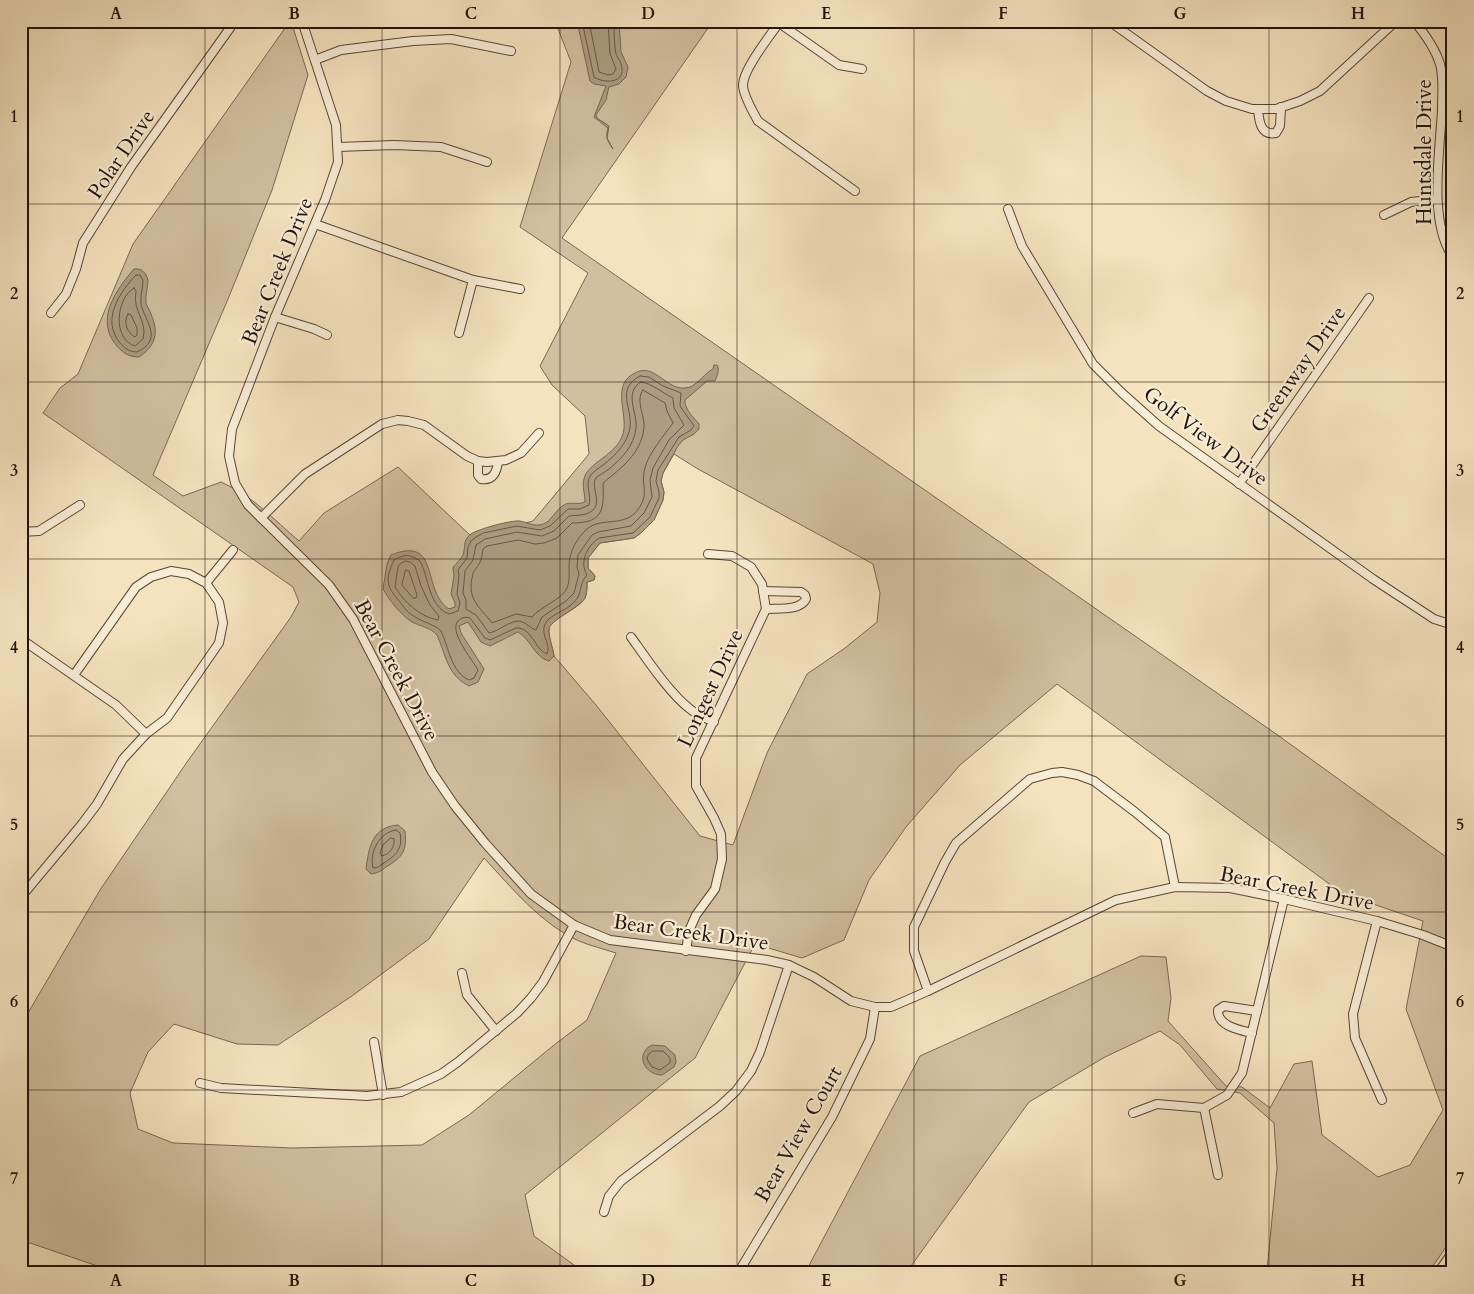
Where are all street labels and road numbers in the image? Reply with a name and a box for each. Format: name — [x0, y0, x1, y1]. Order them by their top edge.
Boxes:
street label: Huntsdale Drive — [1410, 79, 1439, 225]
street label: Polar Drive — [81, 104, 162, 205]
street label: Bear Creek Drive — [235, 193, 320, 349]
street label: Greenway Drive — [1244, 300, 1353, 439]
street label: Golf View Drive — [1137, 380, 1274, 493]
street label: Bear Creek Drive — [347, 594, 446, 746]
street label: Longest Drive — [670, 624, 751, 752]
street label: Bear Creek Drive — [1217, 859, 1377, 918]
street label: Bear Creek Drive — [611, 907, 771, 958]
street label: Bear View Court — [748, 1061, 849, 1208]

